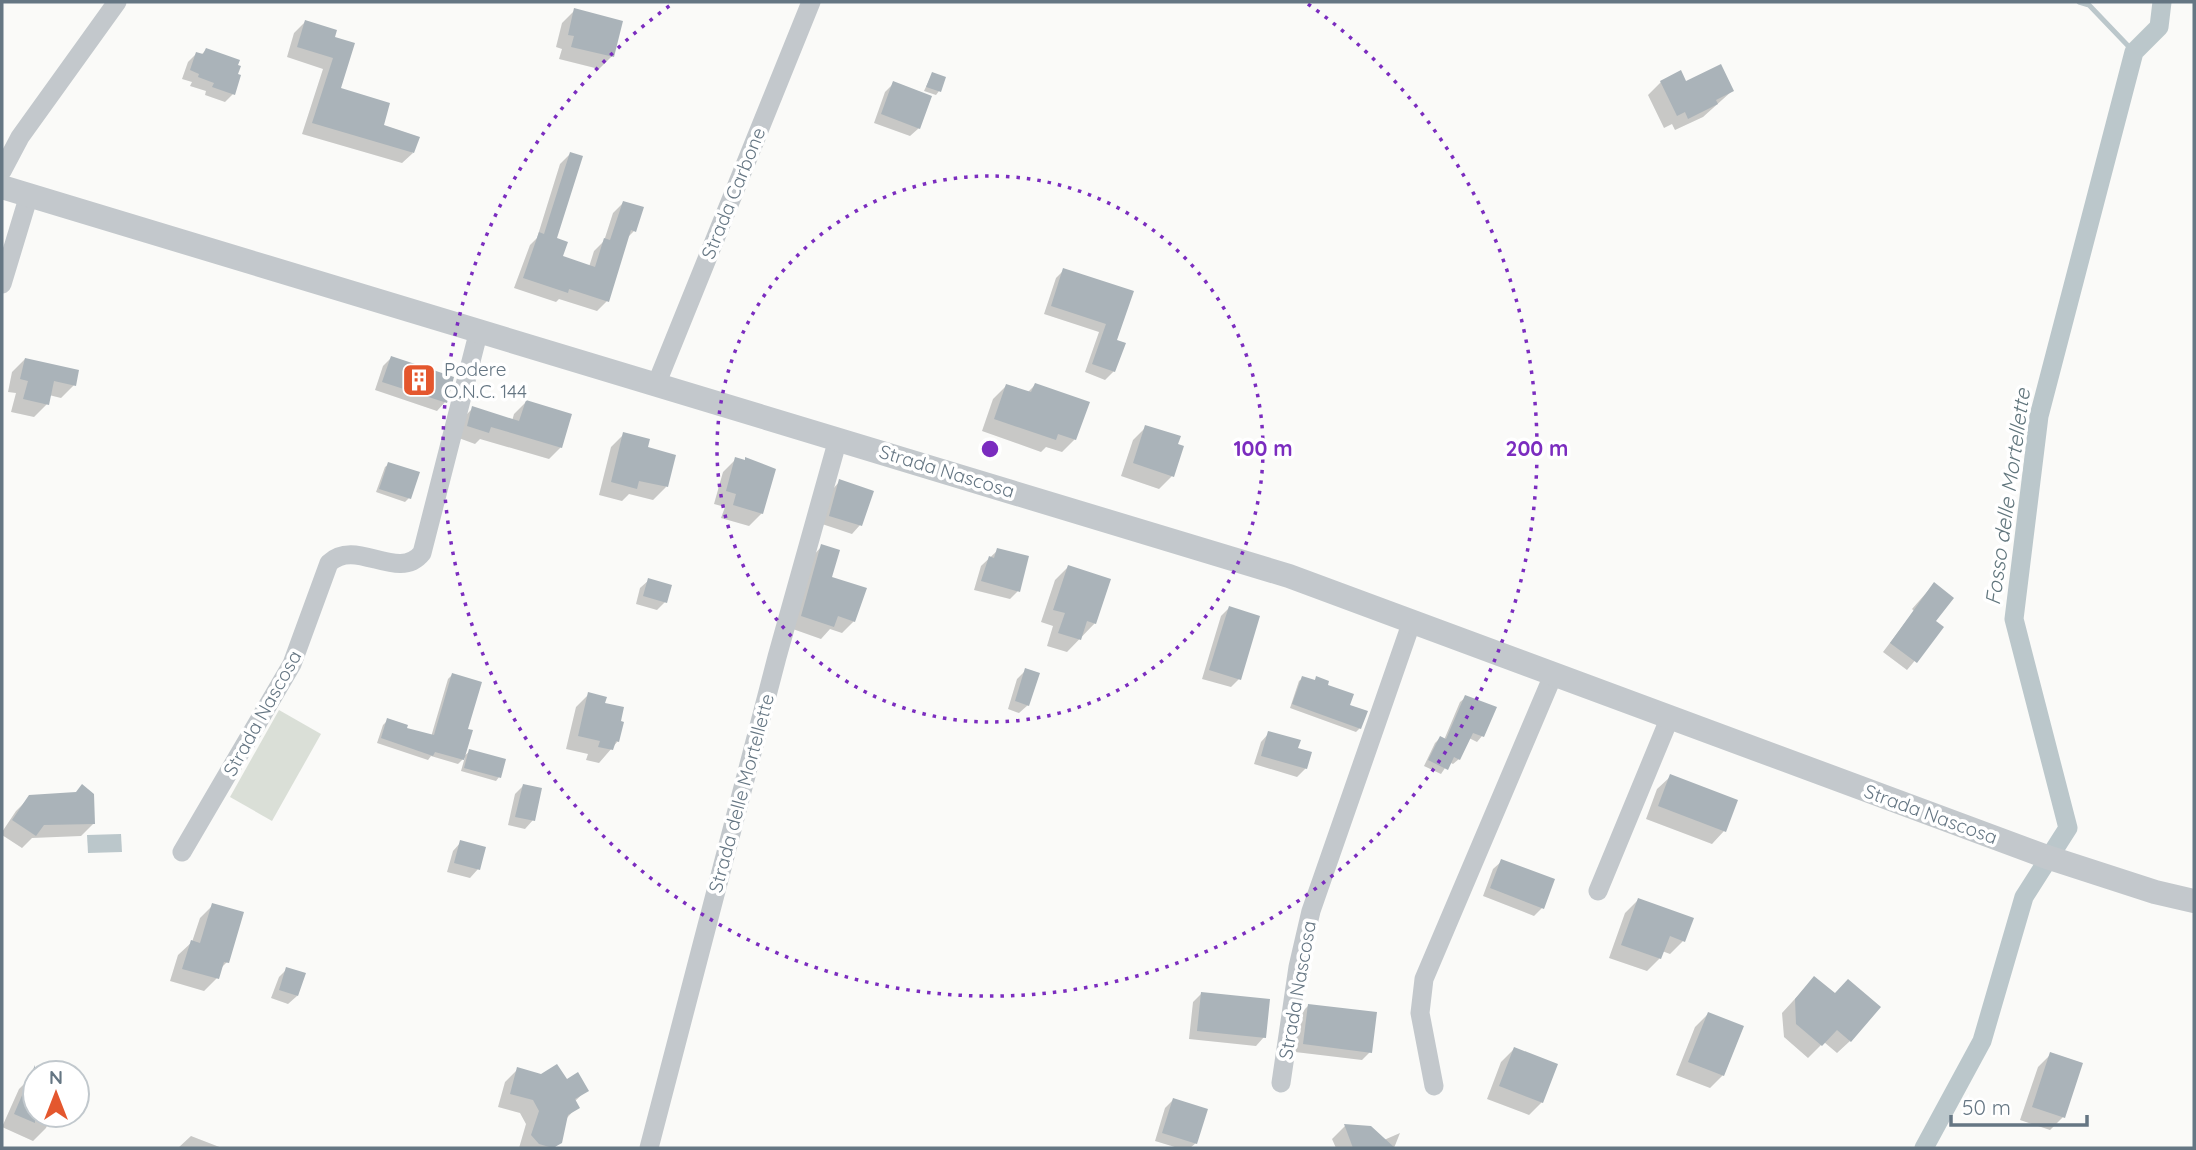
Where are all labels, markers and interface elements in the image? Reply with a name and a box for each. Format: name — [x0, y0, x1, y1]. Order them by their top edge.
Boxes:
street label: Strada Carbone — [696, 124, 770, 262]
place label: Podere O.N.C. 144 — [444, 357, 527, 403]
building icon: Podere O.N.C. 144 — [400, 361, 438, 399]
water label: Fosso delle Mortellette — [1979, 386, 2035, 607]
text: 100 m — [1233, 435, 1293, 461]
text: 200 m — [1506, 435, 1568, 461]
centre of rings — [978, 437, 1002, 461]
street label: Strada Nascosa — [877, 439, 1017, 503]
street label: Strada Nascosa — [218, 646, 306, 780]
street label: Strada delle Mortellette — [703, 691, 779, 895]
street label: Strada Nascosa — [1861, 779, 2001, 849]
street label: Strada Nascosa — [1273, 919, 1321, 1061]
north arrow — [21, 1059, 91, 1129]
text: N — [49, 1065, 63, 1089]
scale bar — [1951, 1084, 2088, 1128]
text: 50 m — [1962, 1094, 2011, 1120]

